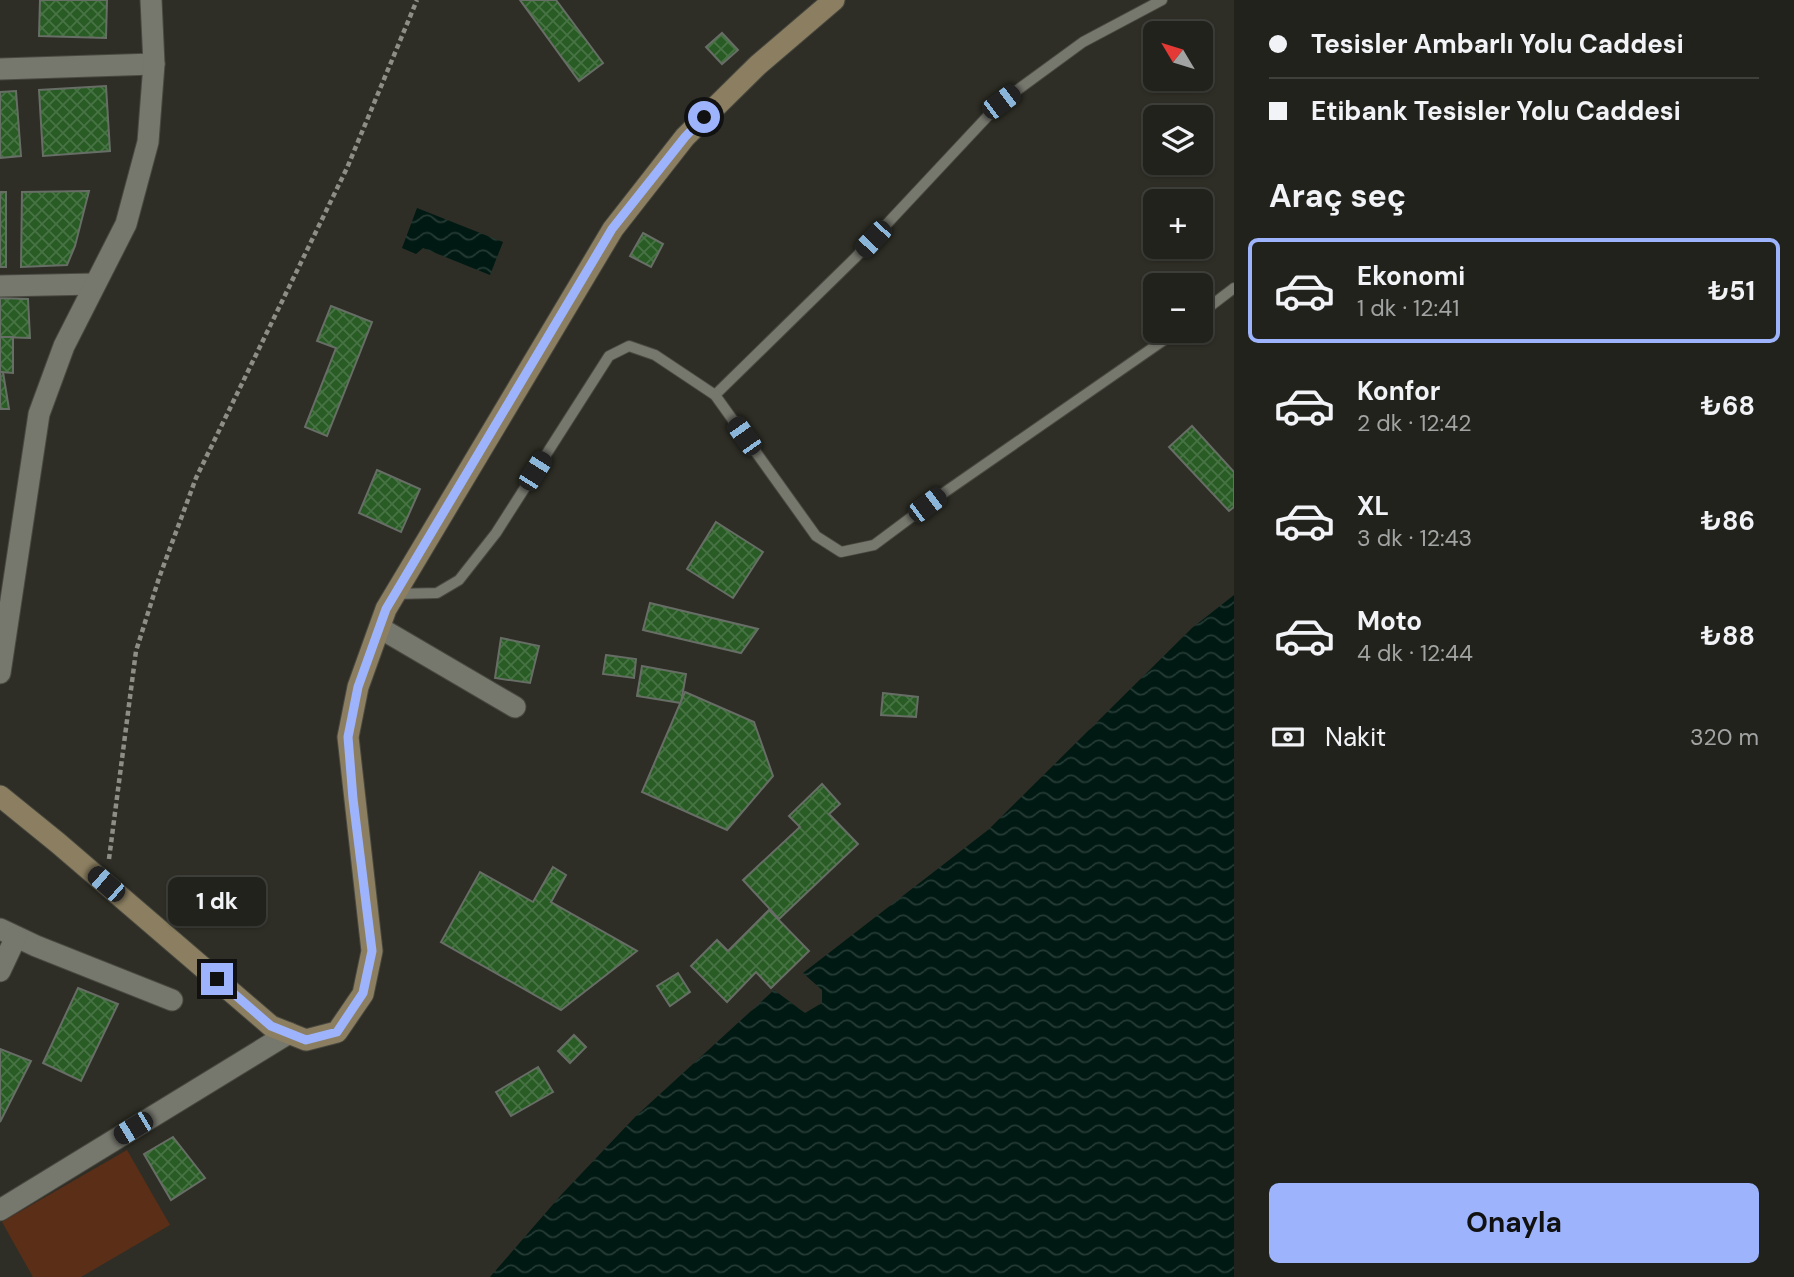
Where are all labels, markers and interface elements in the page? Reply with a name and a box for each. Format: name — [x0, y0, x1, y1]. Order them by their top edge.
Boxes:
north arrow — [1143, 21, 1213, 91]
map controls — [1143, 21, 1213, 343]
text: Tesisler Ambarlı Yolu Caddesi — [1311, 27, 1684, 61]
car — [978, 81, 1025, 123]
text: Etibank Tesisler Yolu Caddesi — [1311, 94, 1681, 128]
route start — [688, 101, 720, 133]
button: layers — [1143, 105, 1213, 175]
text: Araç seç — [1269, 175, 1406, 217]
button: + — [1143, 189, 1213, 259]
car — [851, 216, 896, 262]
icon: car — [1273, 259, 1336, 322]
text: Ekonomi — [1357, 259, 1465, 293]
button: − — [1143, 273, 1213, 343]
text: ₺51 — [1708, 274, 1755, 308]
text: 1 dk · 12:41 — [1357, 293, 1459, 323]
icon: car — [1273, 374, 1336, 437]
text: Konfor — [1357, 374, 1440, 408]
text: ₺68 — [1701, 389, 1755, 423]
text: 2 dk · 12:42 — [1357, 408, 1471, 438]
car — [724, 413, 765, 459]
car — [515, 448, 556, 494]
car — [904, 484, 951, 526]
icon: car — [1273, 489, 1336, 552]
text: XL — [1357, 489, 1389, 523]
text: ₺86 — [1701, 504, 1755, 538]
text: 3 dk · 12:43 — [1357, 523, 1472, 553]
icon: car — [1273, 604, 1336, 667]
text: Moto — [1357, 604, 1422, 638]
text: ₺88 — [1701, 619, 1755, 653]
text: 4 dk · 12:44 — [1357, 638, 1473, 668]
icon: cash — [1269, 718, 1307, 756]
text: Nakit — [1325, 720, 1386, 754]
text: 320 m — [1690, 722, 1759, 752]
car — [84, 862, 129, 906]
callout: 1 dk — [168, 878, 266, 926]
text: 1 dk — [196, 886, 238, 916]
route end — [201, 963, 233, 995]
car — [110, 1108, 157, 1148]
button: Onayla — [1269, 1183, 1759, 1263]

